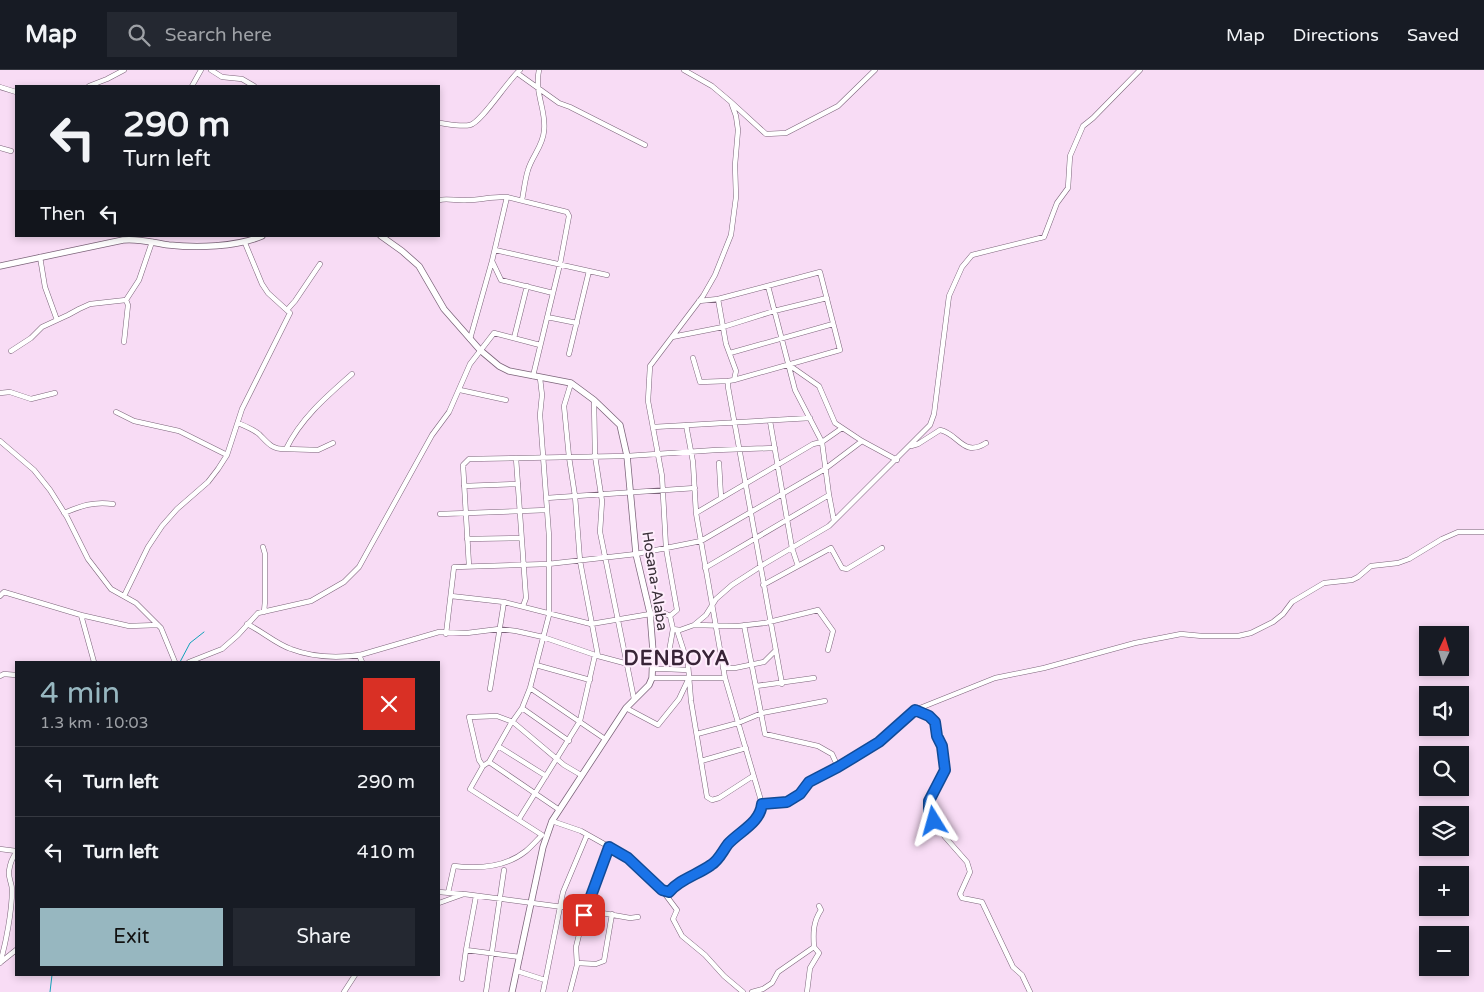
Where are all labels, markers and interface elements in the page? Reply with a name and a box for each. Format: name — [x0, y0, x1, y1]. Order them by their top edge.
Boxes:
search box — [107, 12, 457, 57]
text: Map — [25, 20, 77, 49]
icon: search — [125, 21, 153, 49]
text: Search here — [165, 24, 272, 46]
text: Map — [1226, 24, 1265, 46]
text: Directions — [1293, 24, 1379, 46]
text: Saved — [1407, 24, 1459, 46]
text: 290 m — [123, 104, 230, 146]
icon: left — [40, 105, 105, 170]
text: Turn left — [123, 146, 211, 172]
icon: left — [95, 200, 123, 228]
text: Then — [40, 203, 85, 225]
street label: Hosana-Alaba — [638, 530, 672, 632]
north arrow — [1419, 626, 1469, 676]
map controls — [1419, 626, 1469, 976]
district label: DENBOYA — [624, 647, 730, 671]
text: 4 min — [40, 675, 120, 712]
button: close — [363, 678, 415, 730]
button: sound — [1419, 686, 1469, 736]
text: 1.3 km · 10:03 — [40, 713, 149, 733]
button: search — [1419, 746, 1469, 796]
icon: left — [40, 768, 68, 796]
text: Turn left — [83, 771, 159, 793]
text: 290 m — [357, 771, 415, 793]
position arrow — [907, 794, 959, 846]
button: layers — [1419, 806, 1469, 856]
icon: left — [40, 838, 68, 866]
text: Turn left — [83, 841, 159, 863]
text: 410 m — [357, 841, 415, 863]
button: + — [1419, 866, 1469, 916]
pin — [563, 894, 605, 936]
icon: arrive — [570, 901, 598, 929]
button: Exit — [40, 908, 223, 966]
button: Share — [233, 908, 415, 966]
button: − — [1419, 926, 1469, 976]

